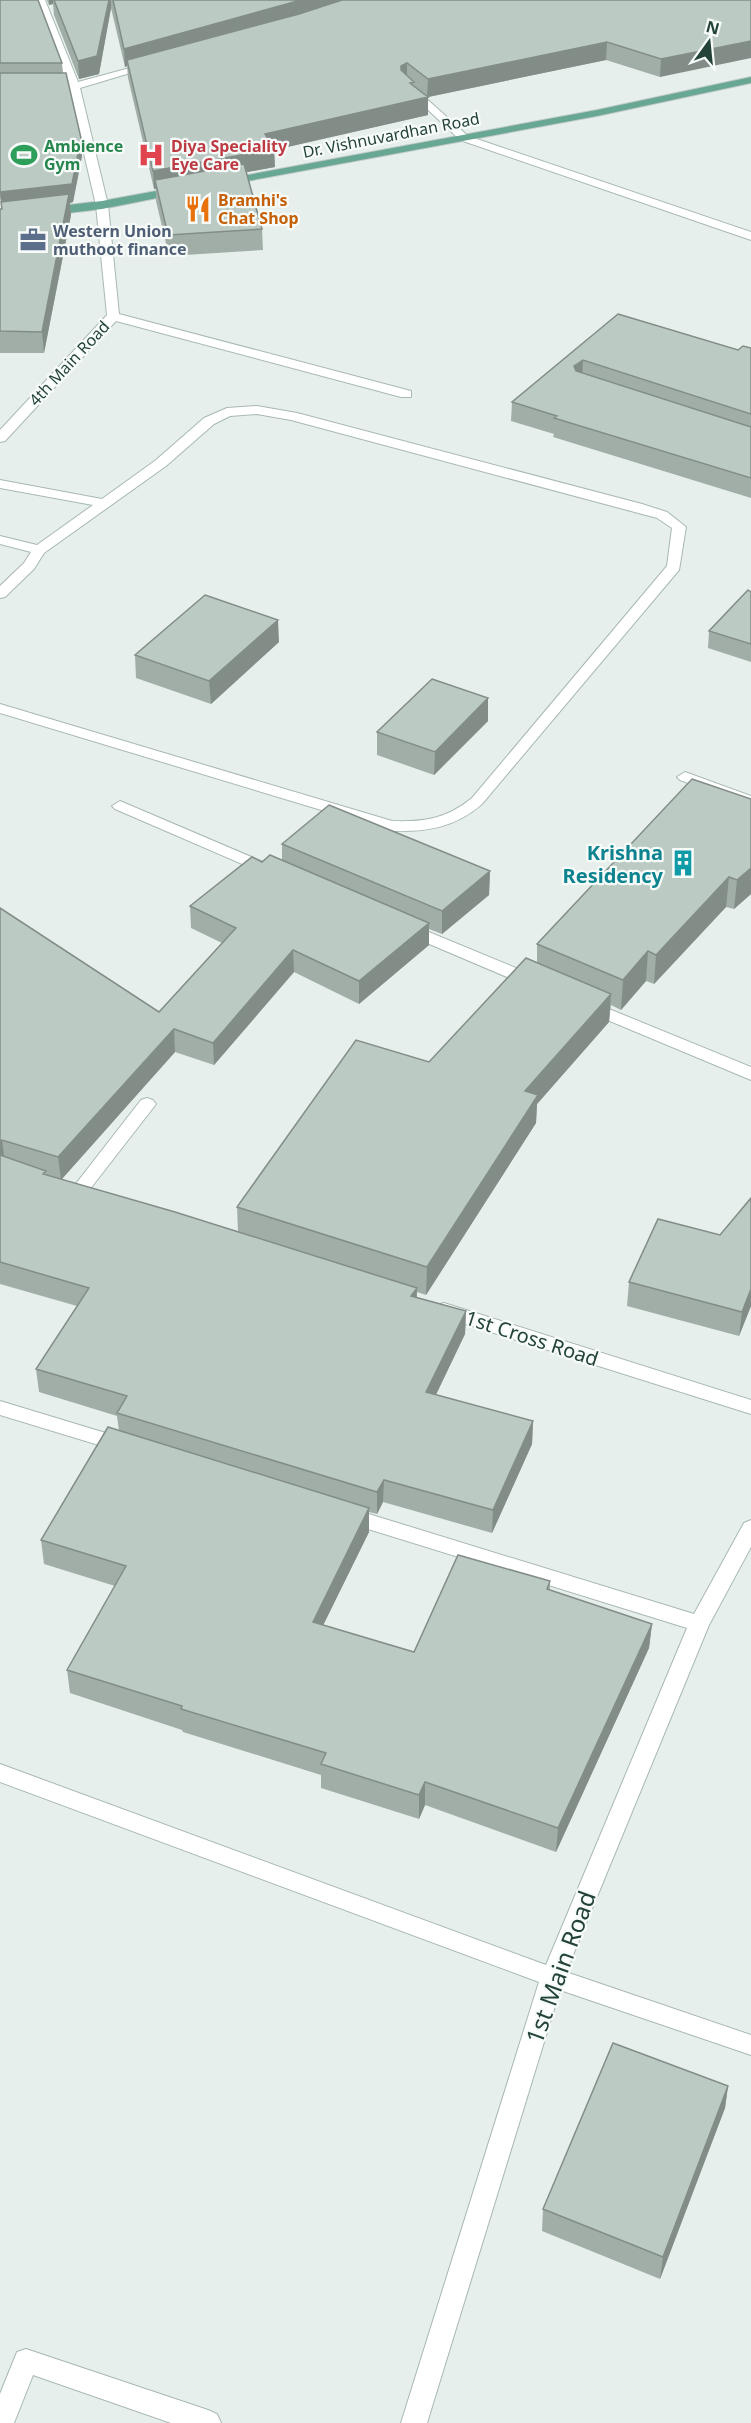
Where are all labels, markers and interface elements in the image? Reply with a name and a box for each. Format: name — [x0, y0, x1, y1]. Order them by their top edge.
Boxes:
north arrow — [679, 12, 739, 72]
text: N — [704, 15, 722, 40]
street label: Dr. Vishnuvardhan Road — [301, 107, 481, 163]
place label: Ambience Gym — [44, 135, 123, 175]
place label: Diya Speciality Eye Care — [171, 135, 288, 175]
sports icon: Ambience Gym — [9, 140, 39, 170]
hospital icon: Diya Speciality Eye Care — [136, 140, 166, 170]
place label: Bramhi's Chat Shop — [218, 189, 299, 229]
restaurant icon: Bramhi's Chat Shop — [183, 194, 213, 224]
place label: Western Union muthoot finance — [53, 220, 187, 260]
office icon: Western Union muthoot finance — [18, 225, 48, 255]
street label: 4th Main Road — [24, 316, 114, 410]
place label: Krishna Residency — [563, 839, 664, 889]
building icon: Krishna Residency — [668, 848, 698, 878]
street label: 1st Cross Road — [462, 1304, 602, 1372]
street label: 1st Main Road — [517, 1886, 603, 2048]

